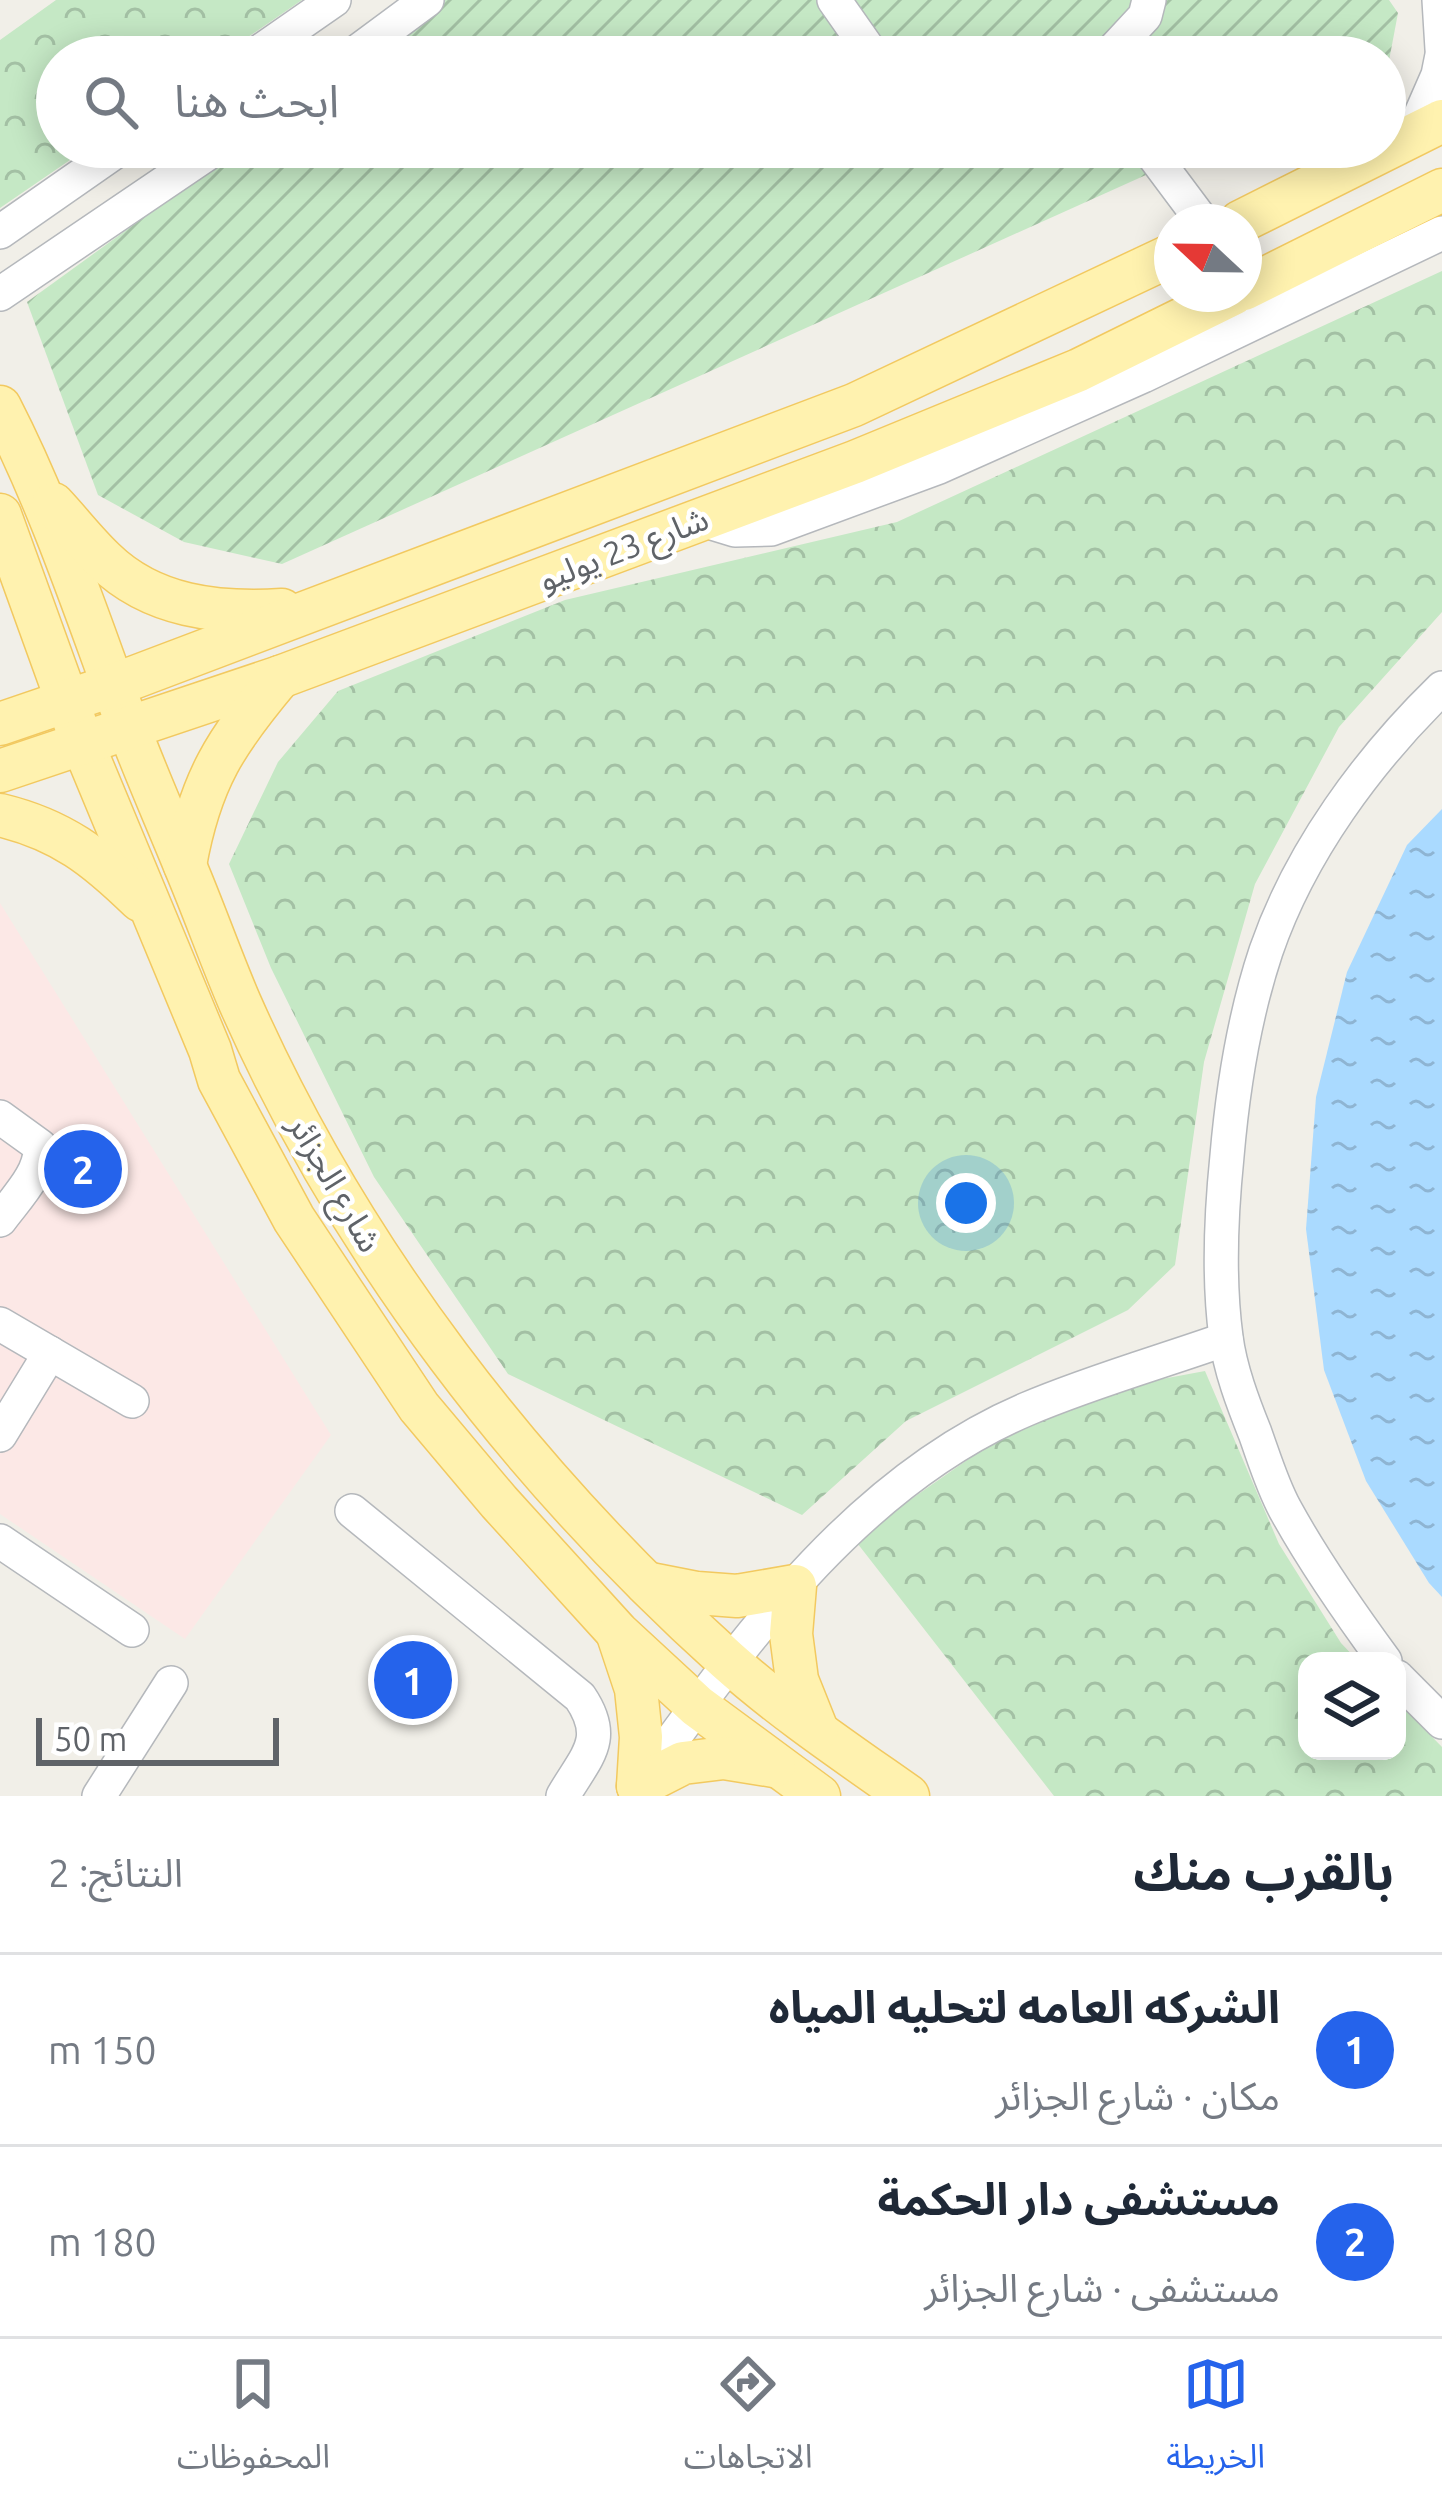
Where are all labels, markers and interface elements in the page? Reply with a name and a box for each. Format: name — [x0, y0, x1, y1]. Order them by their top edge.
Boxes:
search box — [36, 36, 1406, 168]
icon: search — [78, 69, 144, 135]
text: ابحث هنا — [174, 75, 339, 126]
north arrow — [1154, 204, 1262, 312]
street label: شارع 23 يوليو — [533, 499, 715, 604]
street label: شارع الجزائر — [276, 1107, 390, 1261]
pin: 2 — [44, 1124, 122, 1214]
your location — [936, 1173, 996, 1233]
pin: 1 — [374, 1635, 452, 1725]
map controls — [1298, 1652, 1406, 1760]
button: layers — [1298, 1652, 1406, 1760]
scale bar — [36, 1712, 279, 1765]
text: 50 m — [54, 1720, 127, 1757]
text: بالقرب منك — [1133, 1842, 1394, 1900]
text: النتائج: 2 — [48, 1851, 183, 1894]
text: الشركه العامه لتحليه المياه — [769, 1981, 1280, 2032]
text: 150 m — [48, 2028, 157, 2071]
text: 1 — [1344, 2028, 1366, 2071]
text: مكان · شارع الجزائر — [995, 2074, 1280, 2117]
text: مستشفى دار الحكمة — [878, 2173, 1280, 2224]
text: 180 m — [48, 2220, 157, 2263]
text: 2 — [1344, 2220, 1366, 2263]
text: مستشفى · شارع الجزائر — [924, 2266, 1280, 2309]
tab: المحفوظات — [177, 2351, 330, 2492]
tab: الاتجاهات — [684, 2351, 813, 2492]
tab: الخريطة — [1166, 2351, 1265, 2492]

